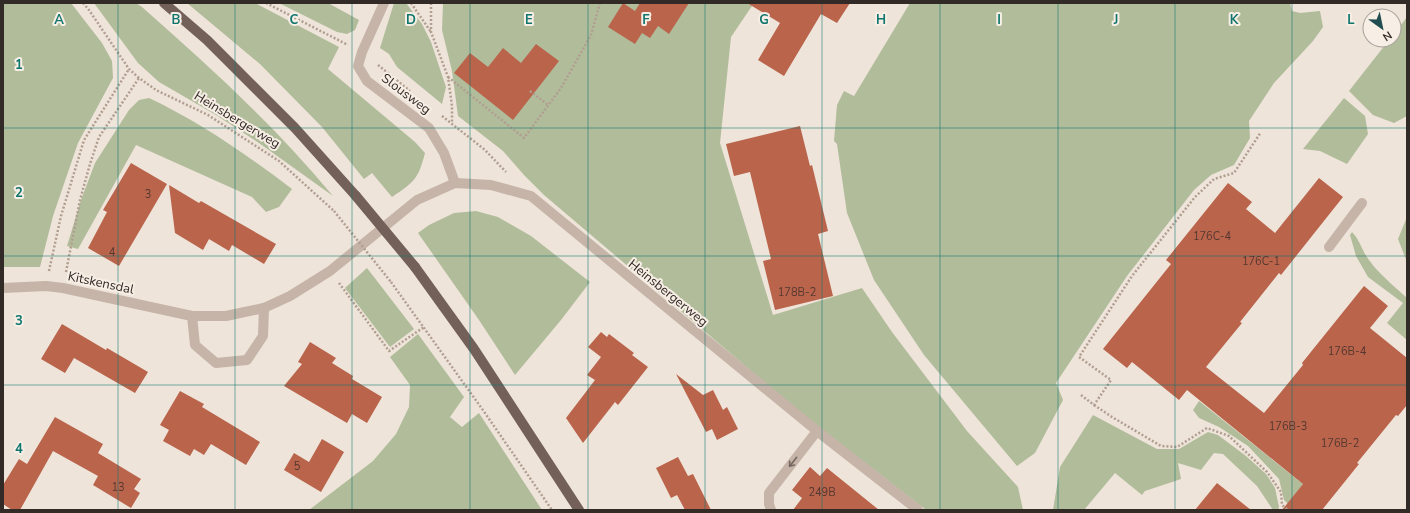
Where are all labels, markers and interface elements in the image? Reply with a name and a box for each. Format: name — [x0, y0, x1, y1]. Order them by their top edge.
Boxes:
north arrow — [1362, 8, 1402, 48]
text: A — [54, 11, 64, 29]
text: B — [172, 11, 181, 29]
text: C — [290, 11, 299, 29]
text: D — [406, 11, 416, 29]
text: E — [525, 11, 533, 29]
text: F — [642, 11, 650, 29]
text: G — [759, 11, 769, 29]
text: H — [876, 11, 886, 29]
text: I — [997, 11, 1001, 29]
text: J — [1113, 11, 1118, 29]
text: K — [1230, 11, 1239, 29]
text: L — [1347, 11, 1355, 29]
text: N — [1380, 27, 1395, 44]
text: 1 — [15, 56, 23, 74]
street label: Slousweg — [378, 69, 434, 119]
street label: Heinsbergerweg — [191, 87, 283, 153]
text: 2 — [15, 184, 23, 202]
house number: 3 — [145, 187, 151, 202]
house number: 176C-4 — [1193, 229, 1231, 244]
house number: 4 — [109, 245, 116, 260]
house number: 176C-1 — [1242, 254, 1280, 269]
street label: Heinsbergerweg — [624, 255, 712, 331]
street label: Kitskensdal — [66, 267, 136, 299]
house number: 178B-2 — [778, 285, 816, 300]
text: 3 — [15, 312, 23, 330]
house number: 176B-4 — [1328, 344, 1367, 359]
house number: 176B-3 — [1269, 419, 1307, 434]
house number: 176B-2 — [1321, 436, 1359, 451]
text: 4 — [15, 440, 23, 458]
one-way arrow — [789, 457, 798, 468]
house number: 5 — [294, 459, 301, 474]
house number: 13 — [111, 480, 125, 495]
house number: 249B — [808, 485, 836, 500]

